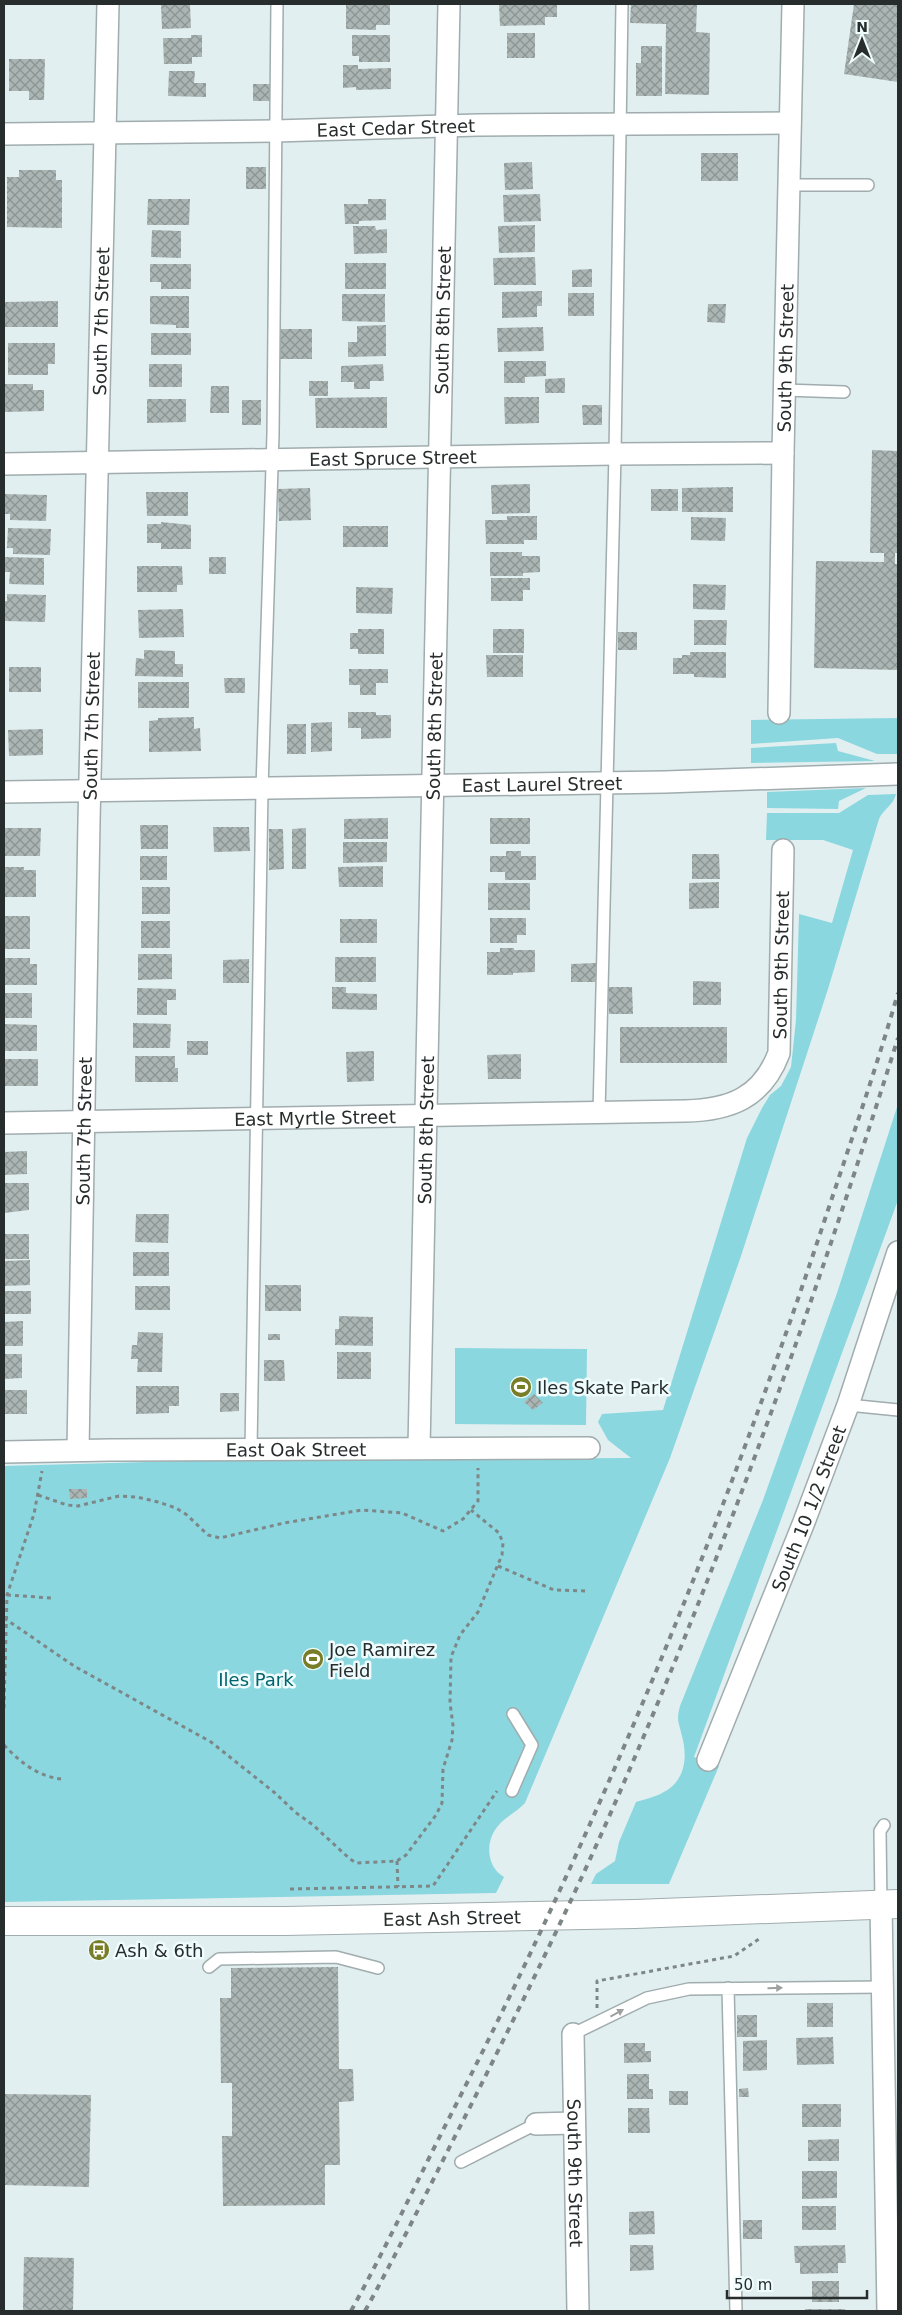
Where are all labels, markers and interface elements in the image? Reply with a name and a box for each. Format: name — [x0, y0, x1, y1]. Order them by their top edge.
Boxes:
north arrow — [837, 15, 887, 65]
text: N — [856, 19, 868, 35]
street label: East Cedar Street — [316, 115, 476, 140]
street label: South 8th Street — [430, 246, 454, 395]
street label: South 7th Street — [88, 247, 113, 396]
street label: South 9th Street — [773, 284, 797, 433]
street label: East Spruce Street — [309, 446, 477, 470]
street label: South 7th Street — [79, 652, 103, 801]
street label: South 8th Street — [422, 652, 446, 801]
street label: East Laurel Street — [461, 772, 622, 796]
street label: South 9th Street — [769, 891, 793, 1040]
street label: South 8th Street — [414, 1056, 438, 1205]
street label: South 7th Street — [72, 1057, 95, 1205]
street label: East Myrtle Street — [234, 1106, 396, 1129]
sports icon: Iles Skate Park — [509, 1375, 533, 1399]
place label: Iles Skate Park — [537, 1377, 669, 1398]
street label: South 10 1/2 Street — [767, 1422, 850, 1594]
street label: East Oak Street — [226, 1438, 366, 1460]
place label: Joe Ramirez Field — [328, 1639, 435, 1681]
sports icon: Joe Ramirez Field — [301, 1647, 325, 1671]
park label: Iles Park — [218, 1669, 294, 1690]
street label: East Ash Street — [383, 1906, 521, 1930]
bus stop icon: Ash & 6th — [87, 1938, 111, 1962]
place label: Ash & 6th — [115, 1940, 204, 1961]
one-way arrow — [767, 1983, 783, 1991]
one-way arrow — [610, 2008, 623, 2017]
street label: South 9th Street — [564, 2099, 587, 2247]
scale bar — [727, 2268, 867, 2300]
text: 50 m — [734, 2276, 772, 2294]

